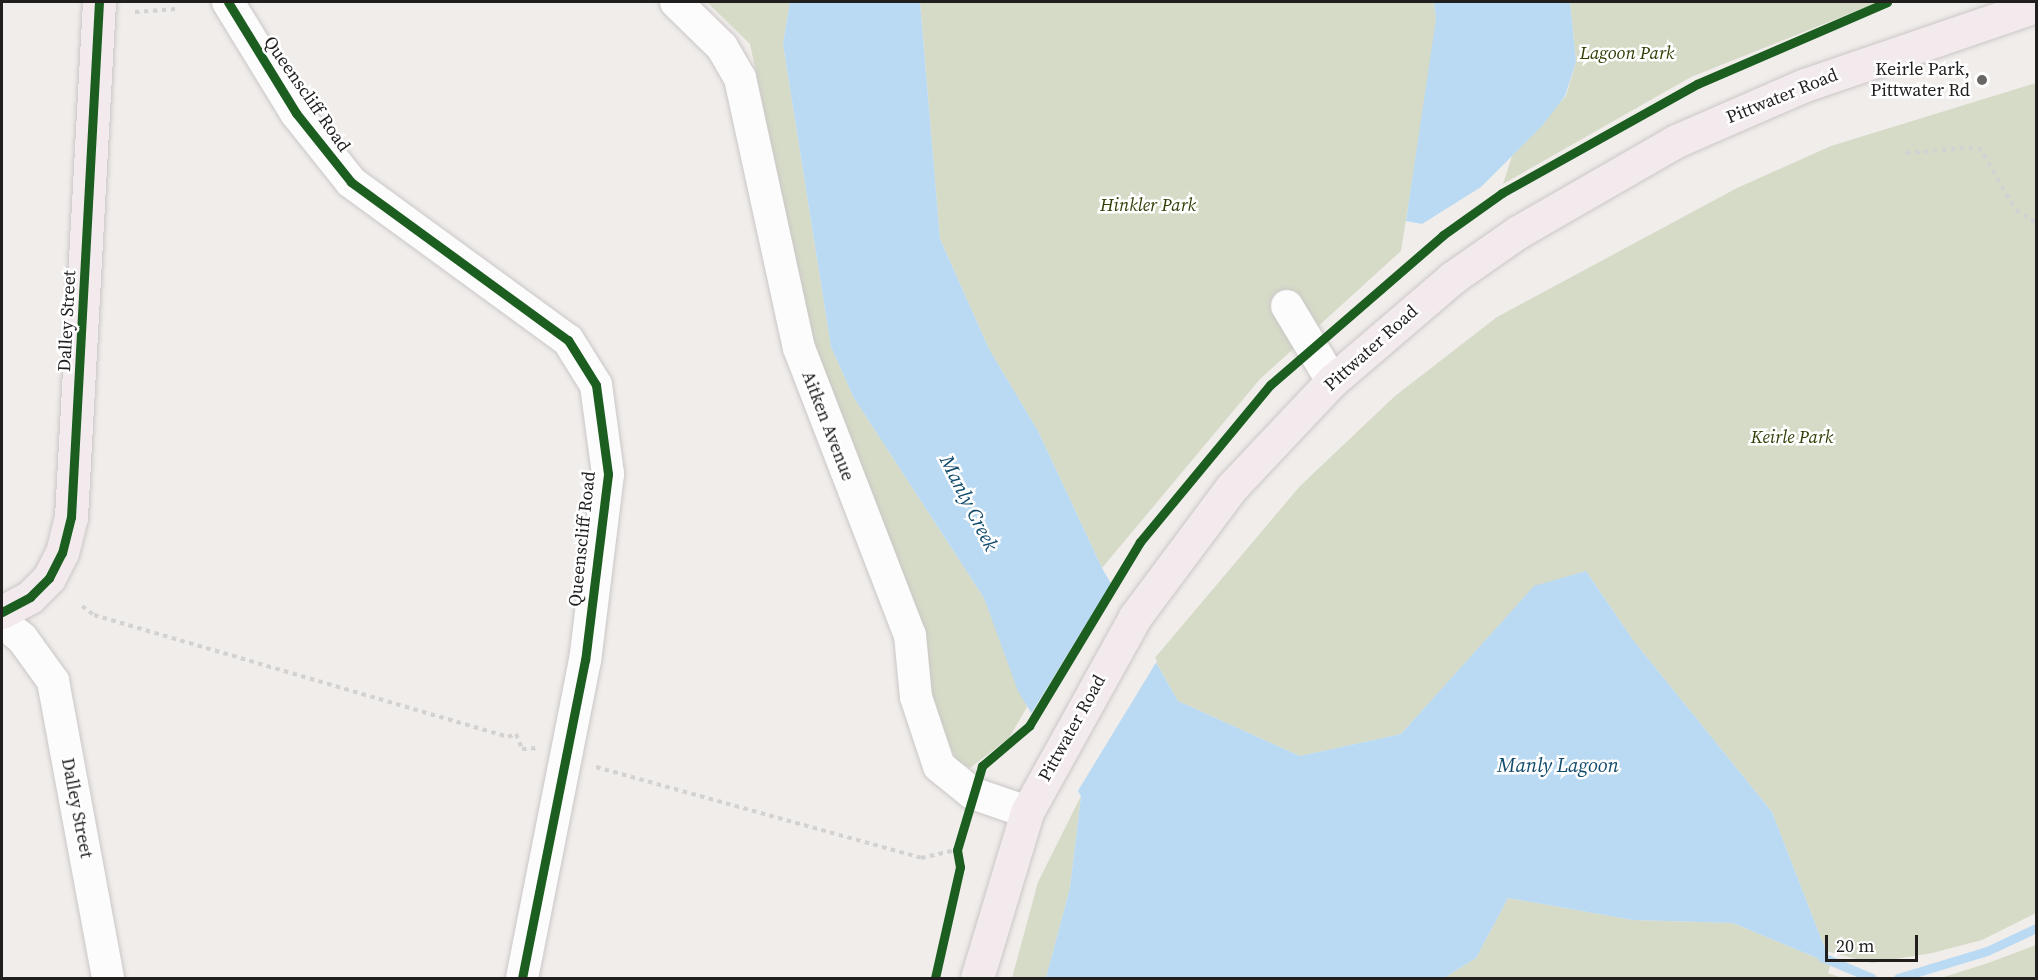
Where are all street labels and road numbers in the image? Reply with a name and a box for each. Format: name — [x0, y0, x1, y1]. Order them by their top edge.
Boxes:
street label: Queenscliff Road — [259, 32, 355, 156]
street label: Pittwater Road — [1723, 64, 1841, 128]
street label: Dalley Street — [54, 270, 80, 372]
street label: Pittwater Road — [1320, 300, 1422, 396]
street label: Aitken Avenue — [797, 368, 859, 484]
street label: Queenscliff Road — [564, 470, 600, 608]
street label: Pittwater Road — [1034, 671, 1110, 785]
street label: Dalley Street — [57, 756, 97, 860]

